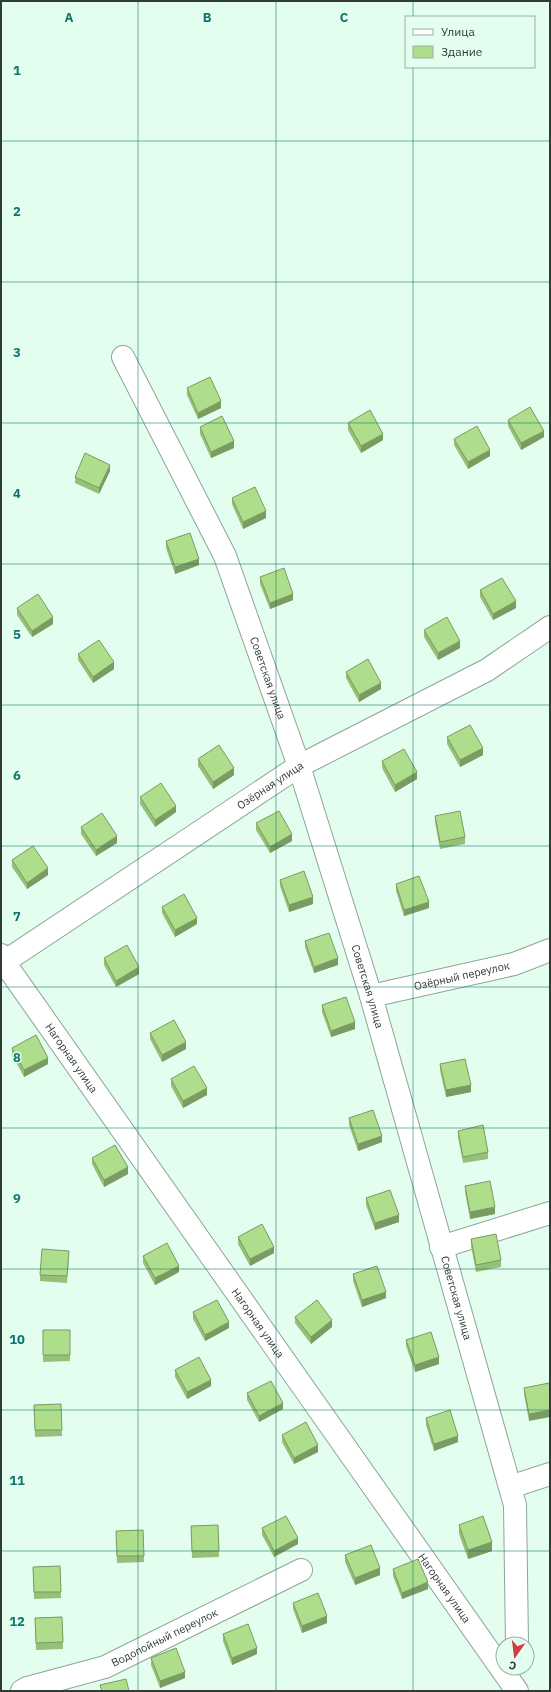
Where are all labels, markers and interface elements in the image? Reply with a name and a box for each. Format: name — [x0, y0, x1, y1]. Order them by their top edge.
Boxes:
text: A — [65, 9, 74, 26]
text: B — [203, 9, 212, 26]
text: C — [340, 9, 349, 26]
legend — [405, 16, 535, 68]
text: Улица — [441, 24, 475, 39]
text: Здание — [441, 44, 483, 59]
text: 1 — [13, 62, 21, 79]
text: 2 — [13, 203, 21, 220]
text: 3 — [13, 344, 21, 361]
text: 4 — [13, 485, 21, 502]
text: 5 — [13, 626, 21, 643]
street label: Советская улица — [247, 635, 289, 721]
street label: Озёрная улица — [234, 758, 306, 812]
text: 6 — [13, 767, 21, 784]
text: 7 — [13, 908, 21, 925]
street label: Советская улица — [348, 943, 387, 1030]
street label: Озёрный переулок — [413, 958, 511, 993]
street label: Нагорная улица — [42, 1020, 101, 1096]
text: 8 — [13, 1049, 21, 1066]
text: 9 — [13, 1190, 21, 1207]
street label: Советская улица — [438, 1254, 475, 1342]
street label: Нагорная улица — [229, 1285, 287, 1361]
text: 10 — [9, 1331, 25, 1348]
text: 11 — [9, 1472, 25, 1489]
street label: Нагорная улица — [415, 1550, 474, 1626]
street label: Водопойный переулок — [109, 1605, 220, 1670]
text: 12 — [9, 1613, 25, 1630]
north arrow — [495, 1636, 535, 1676]
text: С — [507, 1658, 518, 1673]

